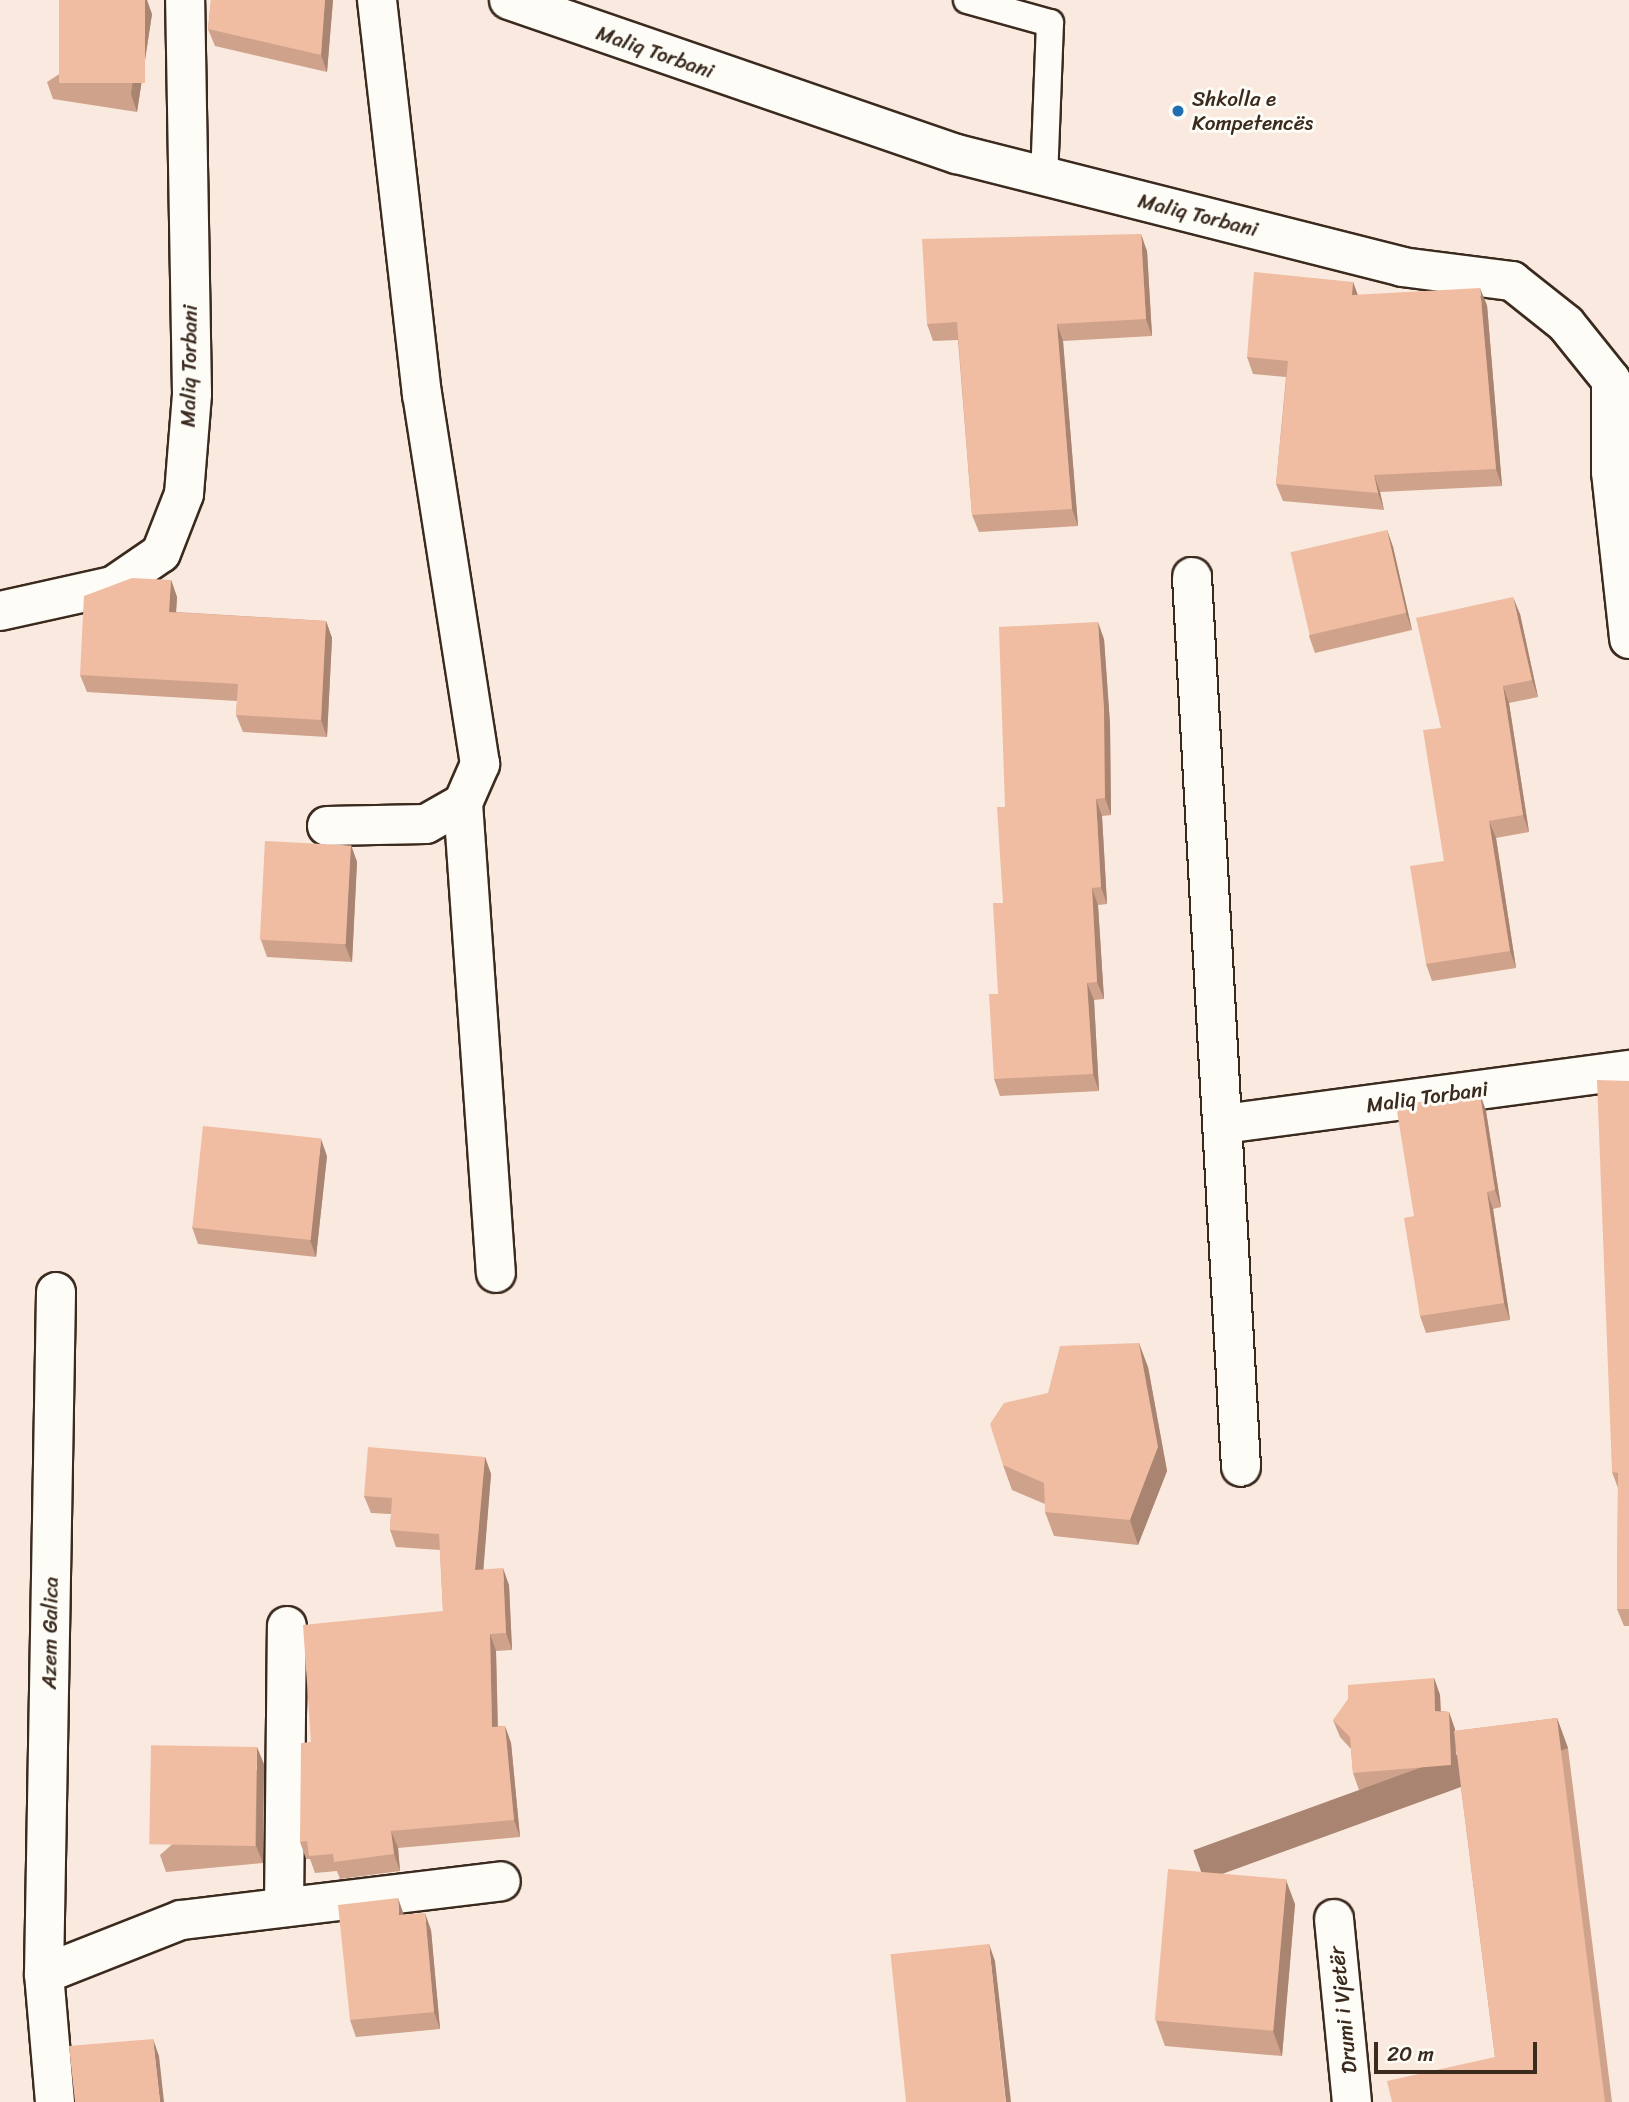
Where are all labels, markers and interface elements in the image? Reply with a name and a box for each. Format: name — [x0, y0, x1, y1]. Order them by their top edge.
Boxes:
street label: Maliq Torbani — [593, 20, 717, 84]
place label: Shkolla e Kompetencës — [1192, 86, 1313, 136]
marker: Shkolla e Kompetencës — [1170, 103, 1186, 119]
street label: Maliq Torbani — [1135, 188, 1261, 242]
street label: Maliq Torbani — [175, 304, 203, 428]
street label: Maliq Torbani — [1364, 1076, 1490, 1118]
street label: Azem Galica — [36, 1577, 64, 1689]
street label: Drumi i Vjetër — [1324, 1945, 1362, 2075]
scale bar — [1377, 2028, 1540, 2072]
text: 20 m — [1387, 2035, 1434, 2073]

